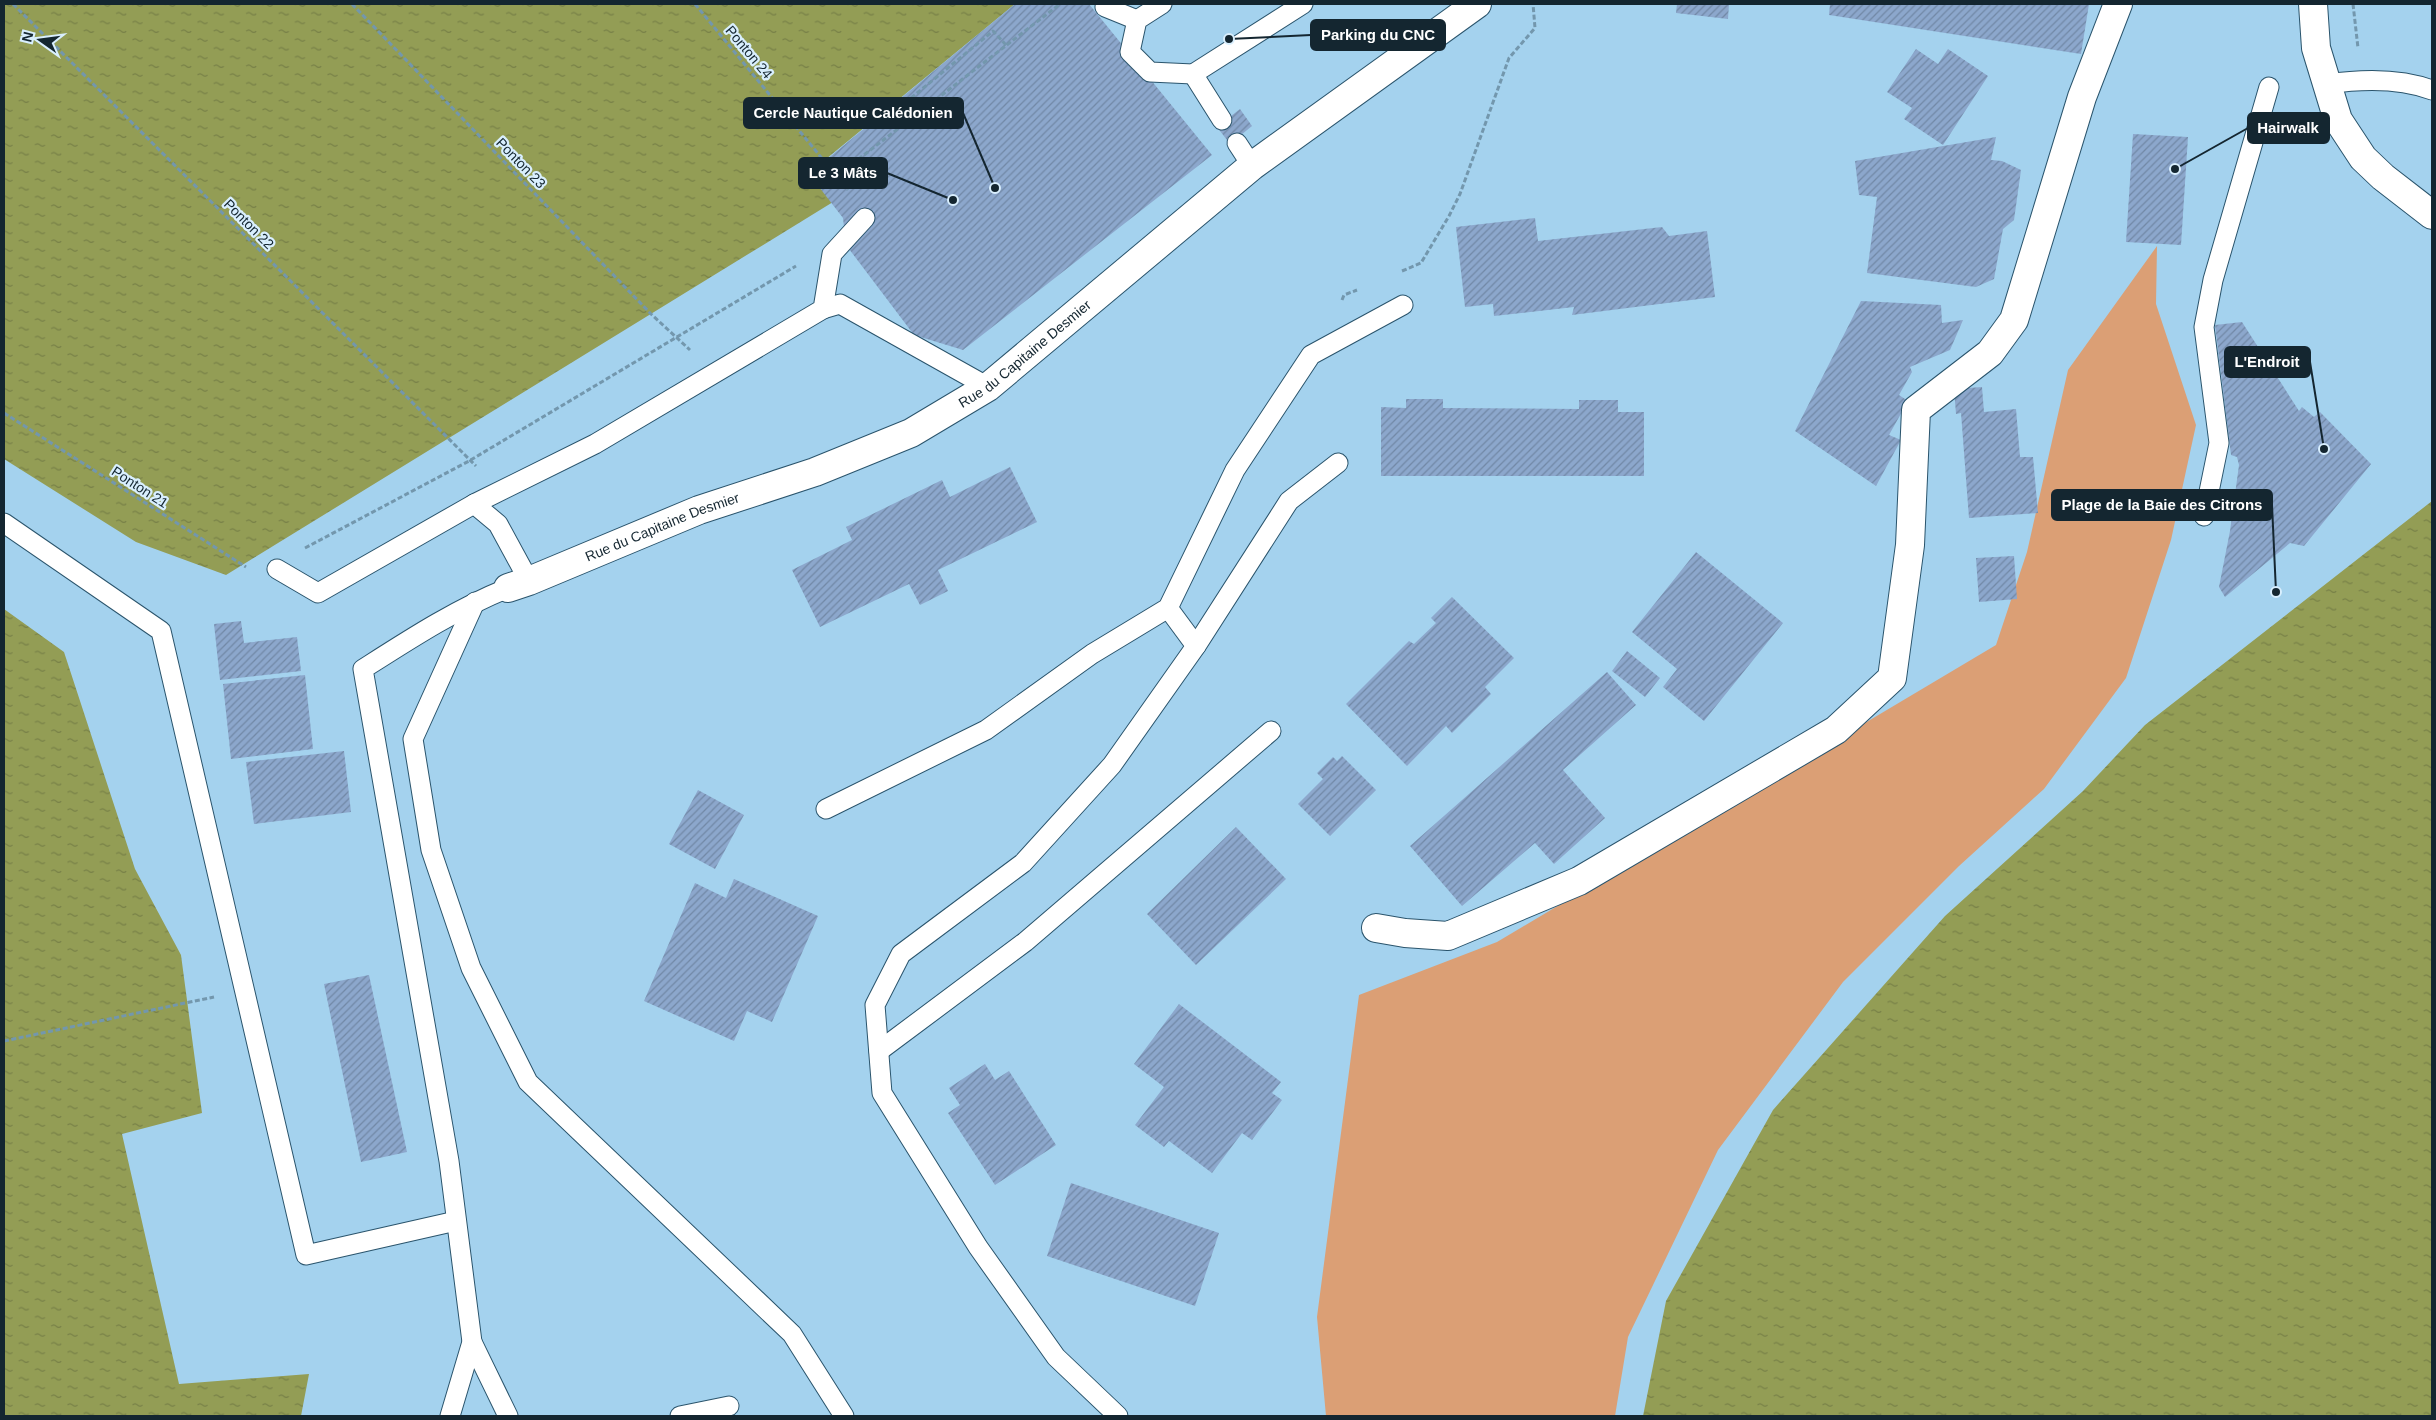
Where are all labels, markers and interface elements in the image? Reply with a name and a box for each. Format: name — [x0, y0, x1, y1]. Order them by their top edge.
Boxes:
north arrow — [15, 15, 65, 65]
callout: Parking du CNC — [1311, 20, 1445, 50]
street label: Ponton 24 — [722, 22, 776, 82]
text: Parking du CNC — [1321, 26, 1435, 43]
text: N — [18, 30, 36, 44]
callout: Cercle Nautique Calédonien — [744, 98, 963, 128]
text: Cercle Nautique Calédonien — [753, 104, 953, 121]
callout: Hairwalk — [2248, 113, 2329, 143]
text: Hairwalk — [2257, 119, 2320, 136]
street label: Ponton 23 — [493, 134, 549, 192]
callout: Le 3 Mâts — [799, 158, 887, 188]
text: Le 3 Mâts — [809, 164, 877, 181]
street label: Ponton 22 — [221, 196, 277, 252]
street label: Rue du Capitaine Desmier — [956, 296, 1094, 411]
callout: L'Endroit — [2225, 347, 2310, 377]
text: L'Endroit — [2234, 353, 2300, 370]
street label: Ponton 21 — [109, 463, 171, 511]
street label: Rue du Capitaine Desmier — [583, 489, 742, 565]
callout: Plage de la Baie des Citrons — [2052, 490, 2272, 520]
text: Plage de la Baie des Citrons — [2062, 496, 2262, 513]

